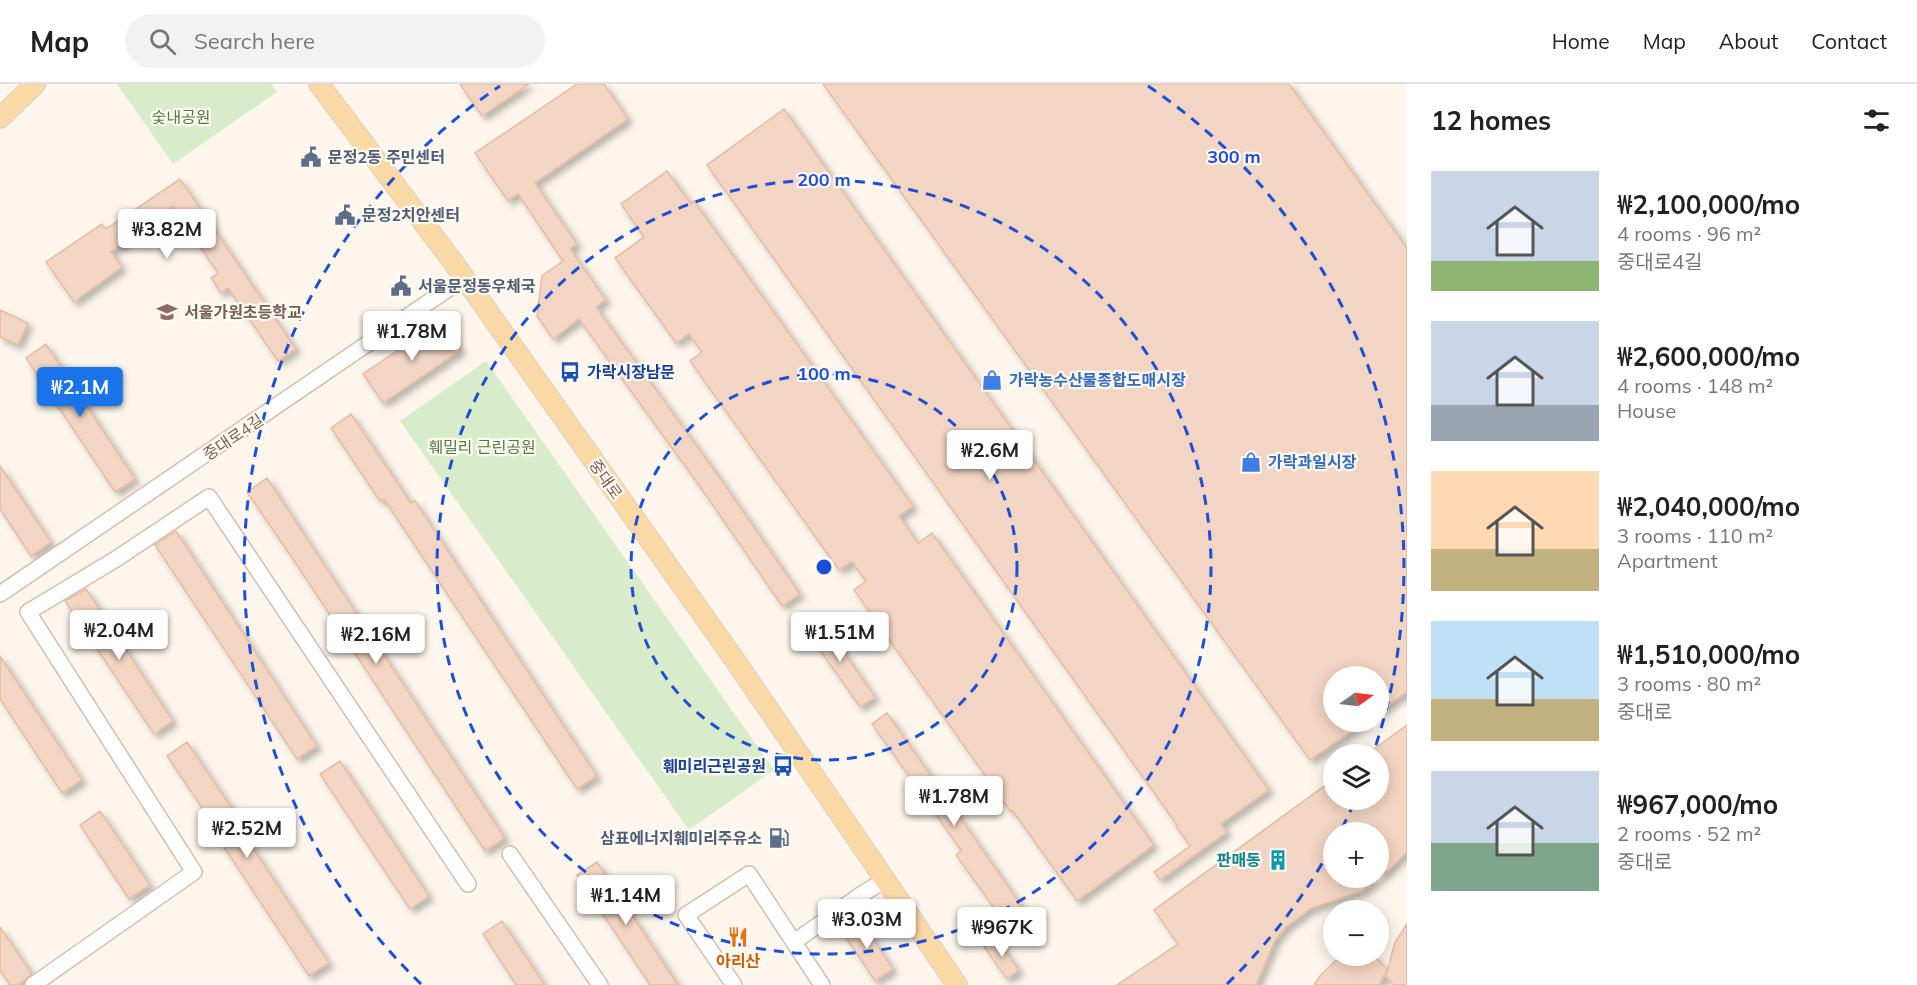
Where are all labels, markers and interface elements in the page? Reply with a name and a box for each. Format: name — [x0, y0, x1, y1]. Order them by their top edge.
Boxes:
search box — [125, 14, 545, 68]
text: Map — [30, 24, 89, 59]
icon: search — [146, 25, 179, 58]
text: Search here — [194, 27, 315, 55]
text: Home — [1552, 28, 1610, 54]
text: Map — [1643, 28, 1686, 54]
text: About — [1719, 28, 1778, 54]
text: Contact — [1811, 28, 1887, 54]
text: 12 homes — [1431, 104, 1551, 137]
icon: filters — [1860, 104, 1893, 137]
park label: 숯내공원 — [152, 107, 210, 127]
public building icon: 문정2동 주민센터 — [299, 145, 323, 169]
text: 300 m — [1207, 145, 1261, 168]
place label: 문정2동 주민센터 — [328, 147, 445, 167]
text: 200 m — [797, 168, 851, 191]
text: ₩2,100,000/mo — [1617, 188, 1800, 221]
icon: home — [1479, 195, 1551, 267]
public building icon: 문정2치안센터 — [333, 203, 357, 227]
place label: 문정2치안센터 — [362, 205, 460, 225]
pin: ₩3.82M — [118, 209, 216, 260]
text: ₩3.82M — [132, 216, 202, 241]
text: 4 rooms · 96 m² — [1617, 221, 1761, 246]
text: 중대로4길 — [1617, 249, 1703, 274]
public building icon: 서울문정동우체국 — [389, 274, 413, 298]
place label: 서울문정동우체국 — [418, 276, 536, 296]
school or university icon: 서울가원초등학교 — [155, 300, 179, 324]
place label: 서울가원초등학교 — [184, 302, 302, 322]
pin: ₩1.78M — [363, 311, 461, 362]
text: ₩1.78M — [377, 318, 447, 343]
text: ₩2,600,000/mo — [1617, 340, 1800, 373]
icon: home — [1479, 345, 1551, 417]
bus stop icon: 가락시장남문 — [558, 360, 582, 384]
place label: 가락시장남문 — [587, 362, 675, 382]
text: 100 m — [797, 362, 851, 385]
pin: ₩2.1M — [38, 367, 122, 418]
shop icon: 가락농수산물종합도매시장 — [980, 368, 1004, 392]
place label: 가락농수산물종합도매시장 — [1009, 370, 1186, 390]
text: 4 rooms · 148 m² — [1617, 373, 1773, 398]
text: ₩2.1M — [51, 374, 109, 399]
text: House — [1617, 398, 1676, 423]
street label: 중대로4길 — [199, 410, 267, 464]
pin: ₩2.6M — [948, 430, 1032, 481]
park label: 훼밀리 근린공원 — [428, 437, 536, 457]
text: ₩2.6M — [961, 437, 1019, 462]
shop icon: 가락과일시장 — [1239, 450, 1263, 474]
place label: 가락과일시장 — [1268, 452, 1357, 472]
street label: 중대로 — [585, 455, 627, 503]
text: ₩2,040,000/mo — [1617, 490, 1800, 523]
icon: home — [1479, 495, 1551, 567]
text: 3 rooms · 110 m² — [1617, 523, 1773, 548]
text: Apartment — [1617, 548, 1718, 573]
centre of rings — [814, 557, 834, 577]
pin: ₩2.04M — [70, 610, 168, 661]
pin: ₩1.51M — [791, 612, 889, 663]
pin: ₩2.16M — [327, 614, 425, 665]
text: ₩2.04M — [84, 617, 154, 642]
text: ₩1.51M — [805, 619, 875, 644]
text: ₩2.16M — [341, 621, 411, 646]
text: ₩1,510,000/mo — [1617, 638, 1800, 671]
icon: home — [1479, 645, 1551, 717]
north arrow — [1323, 666, 1389, 732]
map controls — [1323, 666, 1389, 966]
text: 3 rooms · 80 m² — [1617, 671, 1761, 696]
text: 중대로 — [1617, 699, 1672, 724]
button: layers — [1323, 744, 1389, 810]
bus stop icon: 훼미리근린공원 — [771, 754, 795, 778]
place label: 훼미리근린공원 — [663, 756, 766, 776]
pin: ₩1.78M — [905, 776, 1003, 827]
text: ₩1.78M — [919, 783, 989, 808]
text: ₩967,000/mo — [1617, 788, 1778, 821]
icon: home — [1479, 795, 1551, 867]
pin: ₩2.52M — [198, 808, 296, 859]
text: ₩2.52M — [212, 815, 282, 840]
text: 2 rooms · 52 m² — [1617, 821, 1761, 846]
button: + — [1323, 822, 1389, 888]
fuel station icon: 삼표에너지훼미리주유소 — [767, 826, 791, 850]
place label: 삼표에너지훼미리주유소 — [600, 828, 762, 848]
building icon: 판매동 — [1266, 848, 1290, 872]
text: 중대로 — [1617, 849, 1672, 874]
place label: 판매동 — [1217, 850, 1261, 870]
pin: ₩1.14M — [577, 875, 675, 926]
text: ₩1.14M — [591, 882, 661, 907]
pin: ₩3.03M — [818, 899, 916, 950]
button: − — [1323, 900, 1389, 966]
text: ₩3.03M — [832, 906, 902, 931]
pin: ₩967K — [960, 907, 1044, 958]
text: ₩967K — [971, 914, 1033, 939]
restaurant icon: 아리산 — [726, 925, 750, 949]
place label: 아리산 — [716, 951, 760, 971]

